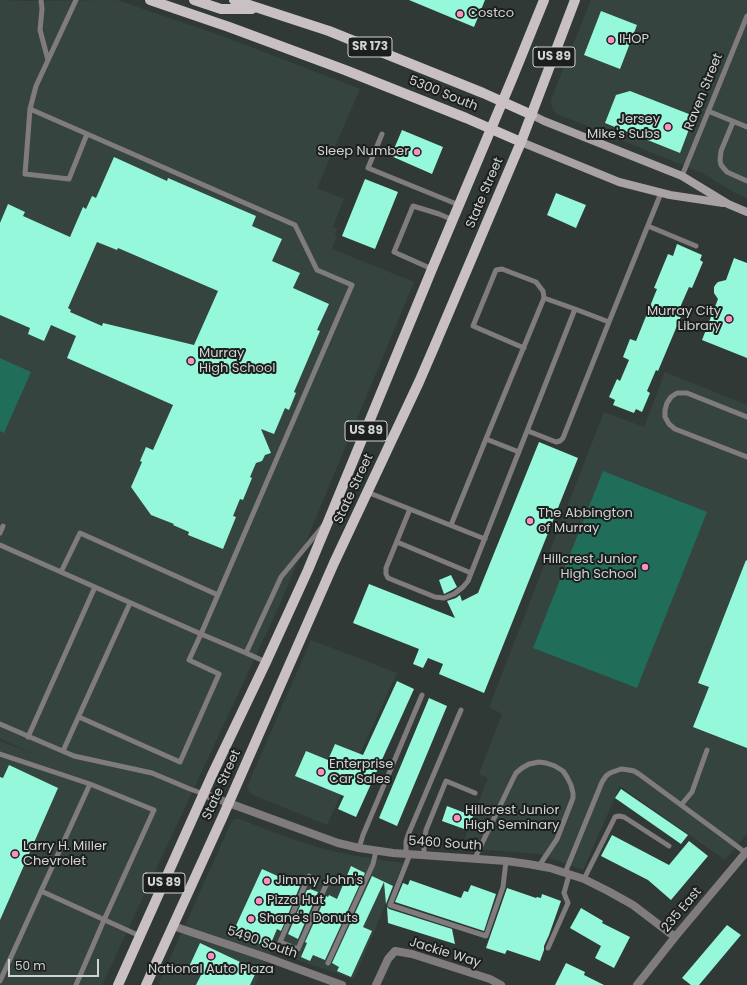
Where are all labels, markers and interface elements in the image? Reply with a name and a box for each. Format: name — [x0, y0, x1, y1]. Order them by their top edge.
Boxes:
place label: Costco — [468, 6, 514, 22]
marker: Costco — [455, 9, 465, 19]
place label: IHOP — [619, 32, 649, 48]
marker: IHOP — [606, 35, 616, 45]
road number: SR 173 — [348, 37, 392, 57]
road number: US 89 — [533, 47, 575, 67]
street label: Raven Street — [681, 51, 727, 133]
street label: 5300 South — [406, 73, 480, 115]
place label: Jersey Mike's Subs — [587, 112, 660, 143]
marker: Jersey Mike's Subs — [663, 122, 673, 132]
place label: Sleep Number — [317, 144, 409, 160]
marker: Sleep Number — [412, 147, 422, 157]
street label: State Street — [463, 155, 507, 231]
place label: Murray City Library — [647, 304, 721, 335]
marker: Murray City Library — [724, 314, 734, 324]
place label: Murray High School — [199, 346, 275, 377]
marker: Murray High School — [186, 356, 196, 366]
road number: US 89 — [345, 421, 387, 441]
street label: State Street — [331, 452, 377, 526]
place label: The Abbington of Murray — [538, 506, 633, 537]
marker: The Abbington of Murray — [525, 516, 535, 526]
place label: Hillcrest Junior High School — [543, 552, 637, 583]
marker: Hillcrest Junior High School — [640, 562, 650, 572]
street label: State Street — [200, 747, 244, 823]
place label: Enterprise Car Sales — [329, 757, 393, 788]
marker: Enterprise Car Sales — [316, 767, 326, 777]
place label: Hillcrest Junior High Seminary — [465, 803, 559, 834]
marker: Hillcrest Junior High Seminary — [452, 813, 462, 823]
street label: 5460 South — [408, 834, 482, 854]
place label: Larry H. Miller Chevrolet — [23, 839, 107, 870]
marker: Larry H. Miller Chevrolet — [10, 849, 20, 859]
road number: US 89 — [143, 873, 185, 893]
place label: Jimmy John's — [275, 873, 363, 889]
marker: Jimmy John's — [262, 876, 272, 886]
street label: 235 East — [659, 884, 705, 936]
place label: Pizza Hut — [267, 893, 324, 909]
marker: Pizza Hut — [254, 896, 264, 906]
place label: Shane's Donuts — [259, 911, 358, 927]
marker: Shane's Donuts — [246, 914, 256, 924]
street label: 5490 South — [225, 924, 299, 962]
street label: Jackie Way — [407, 935, 483, 971]
scale bar — [10, 951, 101, 977]
marker: National Auto Plaza — [206, 951, 216, 961]
text: 50 m — [15, 957, 46, 974]
place label: National Auto Plaza — [148, 962, 274, 978]

